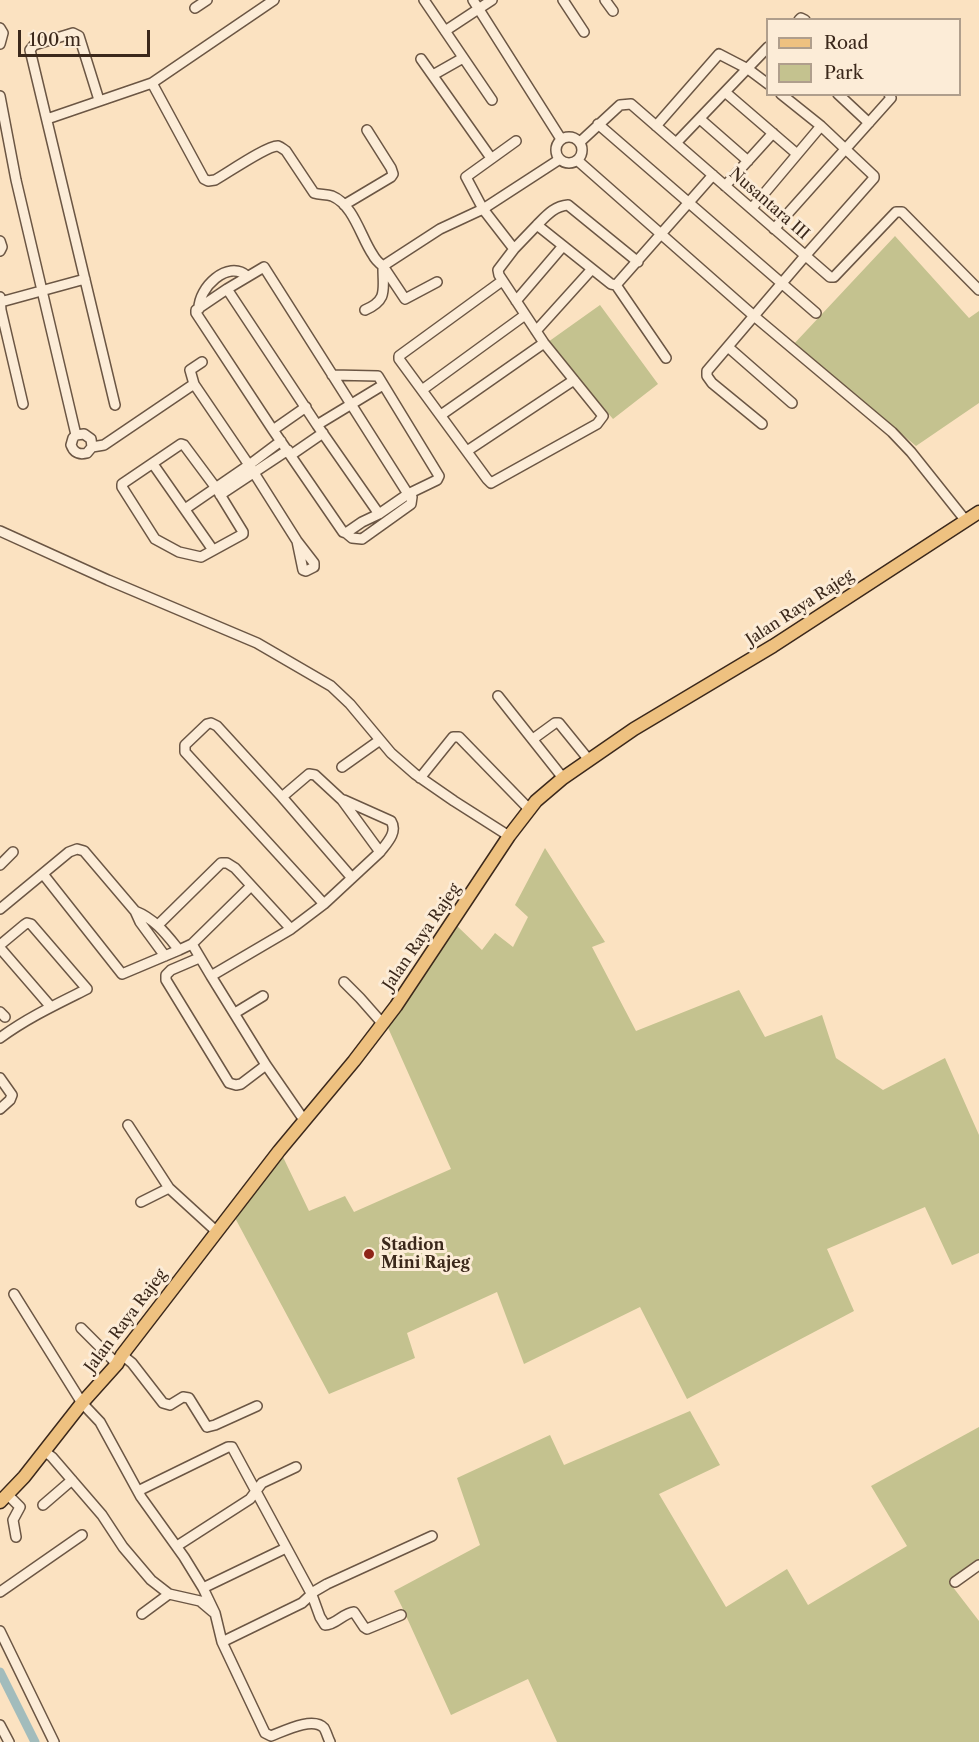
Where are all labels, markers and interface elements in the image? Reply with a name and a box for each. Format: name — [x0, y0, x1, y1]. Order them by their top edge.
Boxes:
scale bar — [21, 18, 153, 56]
legend — [766, 18, 961, 96]
text: 100 m — [29, 29, 81, 51]
text: Road — [824, 32, 869, 54]
text: Park — [824, 62, 863, 84]
street label: Nusantara III — [725, 164, 813, 244]
street label: Jalan Raya Rajeg — [743, 566, 857, 650]
street label: Jalan Raya Rajeg — [379, 880, 465, 994]
place label: Stadion Mini Rajeg — [381, 1235, 470, 1273]
marker: Stadion Mini Rajeg — [362, 1247, 376, 1261]
street label: Jalan Raya Rajeg — [81, 1266, 171, 1376]

